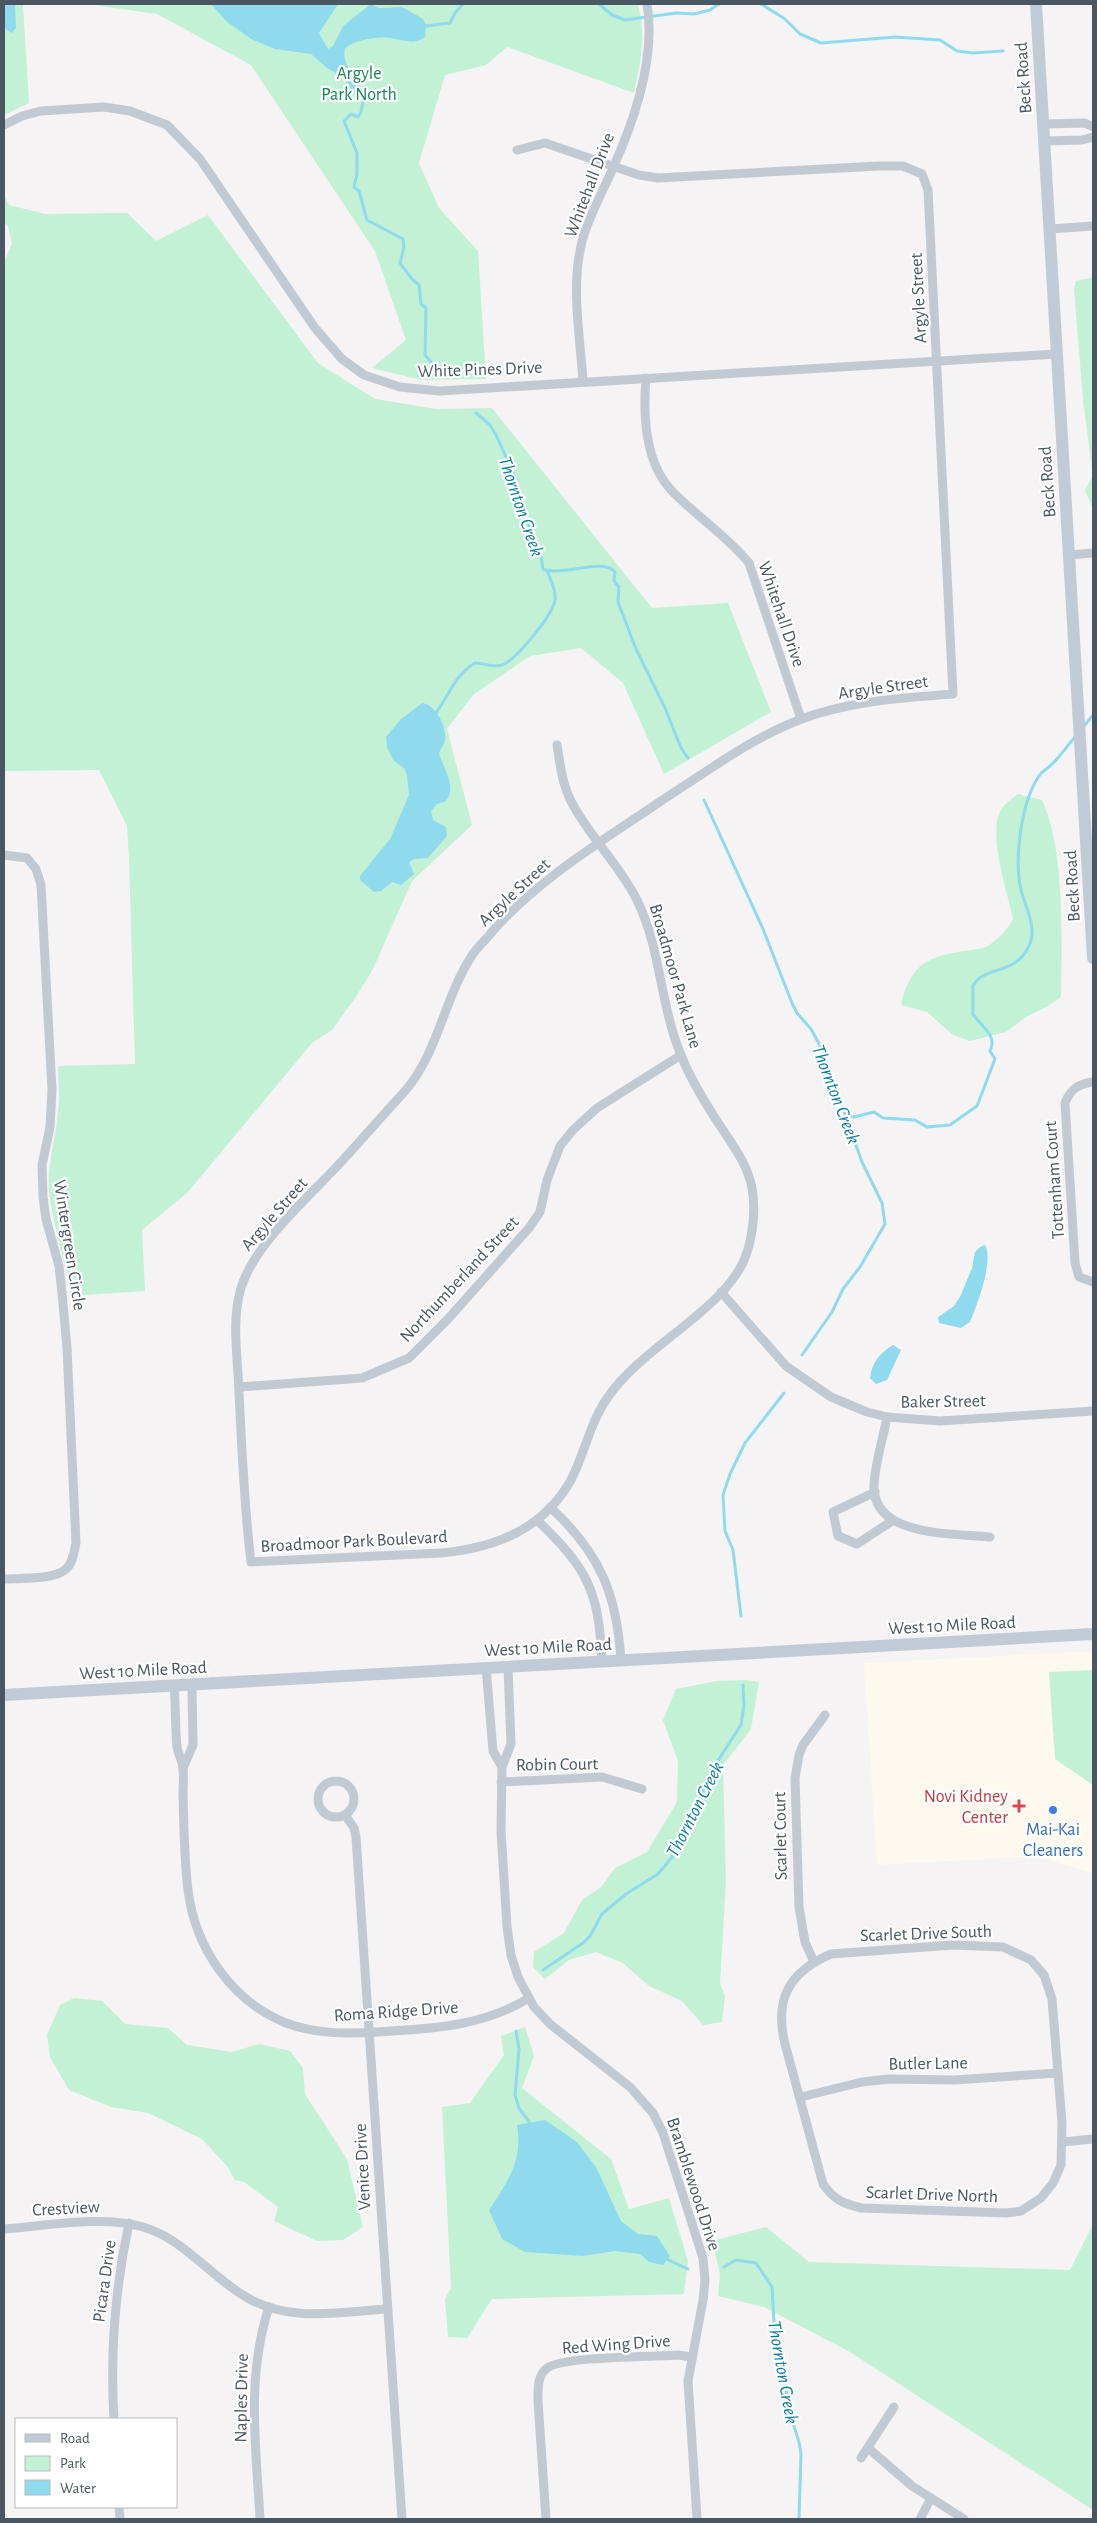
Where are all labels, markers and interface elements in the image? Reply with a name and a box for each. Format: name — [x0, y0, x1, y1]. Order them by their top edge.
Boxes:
street label: Beck Road — [1013, 42, 1035, 114]
park label: Argyle Park North — [321, 65, 397, 104]
street label: Whitehall Drive — [562, 131, 618, 240]
street label: Argyle Street — [908, 252, 930, 344]
street label: White Pines Drive — [417, 359, 543, 381]
street label: Beck Road — [1037, 446, 1059, 518]
water label: Thornton Creek — [495, 454, 547, 559]
street label: Whitehall Drive — [755, 559, 808, 669]
street label: Argyle Street — [837, 673, 929, 703]
street label: Beck Road — [1062, 850, 1084, 922]
street label: Argyle Street — [475, 855, 554, 930]
street label: Broadmoor Park Lane — [646, 902, 704, 1051]
water label: Thornton Creek — [808, 1042, 863, 1147]
street label: Tottenham Court — [1042, 1120, 1068, 1240]
street label: Argyle Street — [238, 1174, 311, 1255]
street label: Wintergreen Circle — [50, 1179, 88, 1312]
street label: Northumberland Street — [397, 1213, 523, 1346]
street label: Baker Street — [900, 1392, 986, 1412]
street label: Broadmoor Park Boulevard — [260, 1528, 448, 1556]
street label: West 10 Mile Road — [888, 1614, 1016, 1638]
street label: West 10 Mile Road — [484, 1636, 612, 1660]
street label: West 10 Mile Road — [79, 1659, 207, 1683]
street label: Robin Court — [516, 1755, 599, 1775]
water label: Thornton Creek — [663, 1759, 728, 1861]
place label: Novi Kidney Center — [924, 1788, 1008, 1827]
street label: Scarlet Court — [771, 1791, 791, 1880]
marker: Novi Kidney Center — [1012, 1799, 1026, 1813]
marker: Mai-Kai Cleaners — [1047, 1804, 1059, 1816]
place label: Mai-Kai Cleaners — [1023, 1821, 1083, 1860]
street label: Scarlet Drive South — [860, 1923, 992, 1945]
street label: Roma Ridge Drive — [333, 1999, 459, 2025]
street label: Butler Lane — [888, 2054, 968, 2074]
street label: Bramblewood Drive — [663, 2115, 723, 2253]
street label: Venice Drive — [352, 2123, 374, 2211]
street label: Scarlet Drive North — [866, 2184, 998, 2206]
street label: Crestview — [32, 2198, 100, 2220]
street label: Picara Drive — [90, 2239, 120, 2323]
water label: Thornton Creek — [764, 2319, 801, 2426]
street label: Red Wing Drive — [561, 2332, 671, 2358]
street label: Naples Drive — [232, 2353, 252, 2443]
legend — [15, 2418, 178, 2508]
text: Road — [60, 2431, 90, 2446]
text: Park — [60, 2456, 86, 2471]
text: Water — [60, 2481, 96, 2496]

